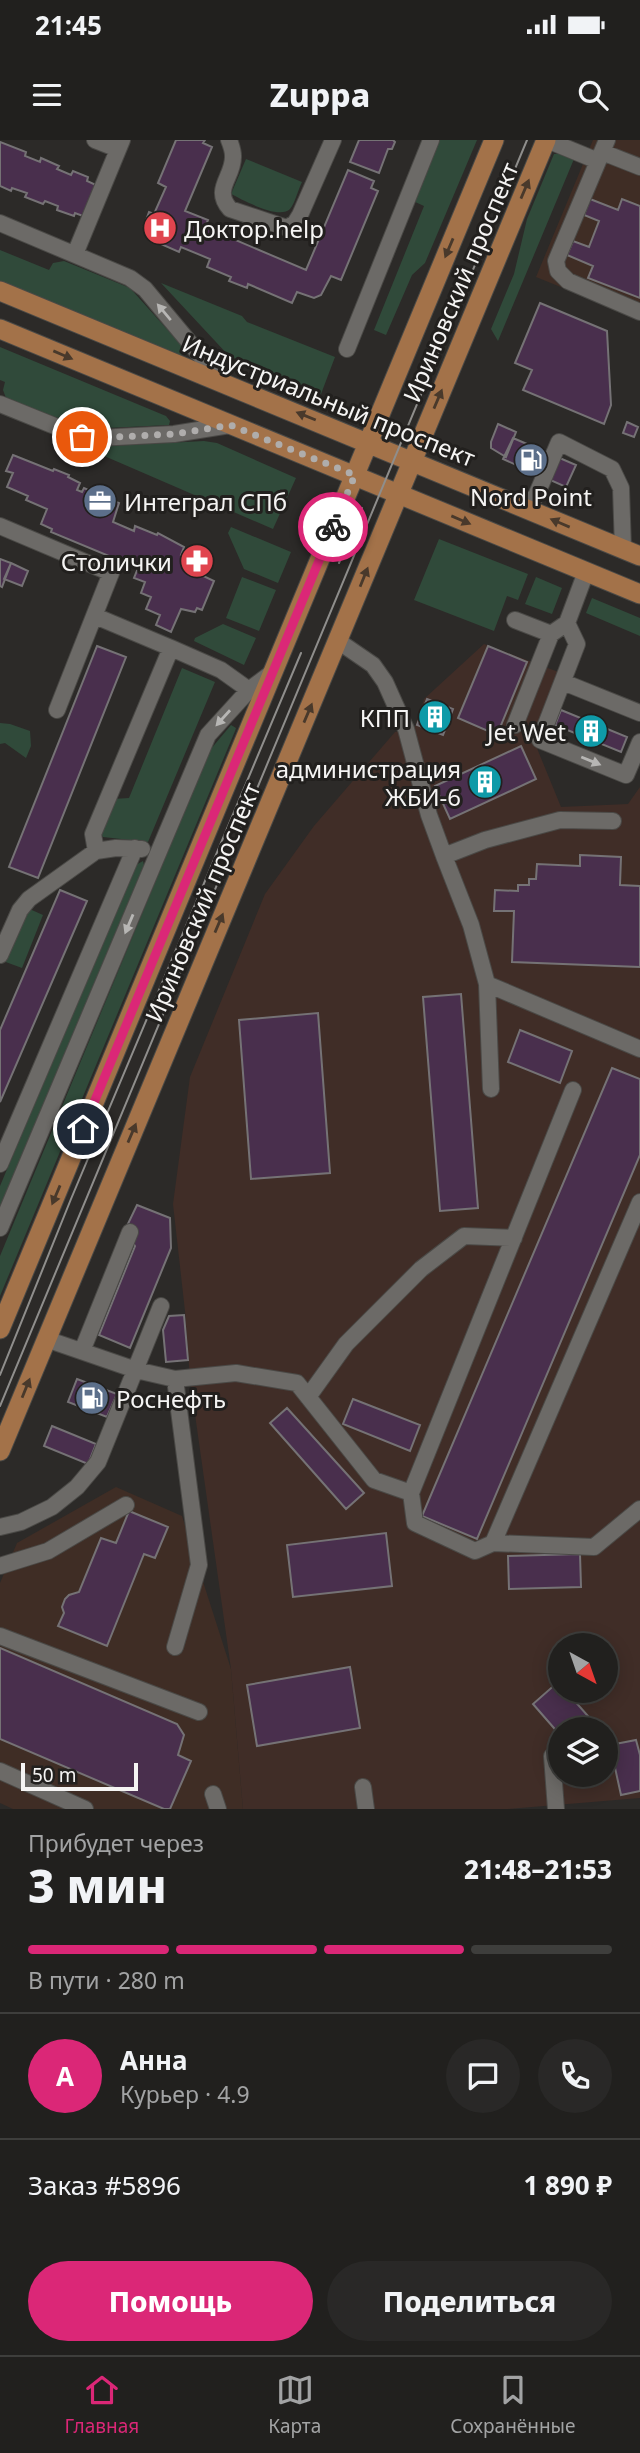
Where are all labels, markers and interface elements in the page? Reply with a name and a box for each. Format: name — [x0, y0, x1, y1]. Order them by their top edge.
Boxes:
text: 21:45 — [35, 7, 102, 43]
text: Zuppa — [270, 73, 370, 116]
icon: menu — [28, 76, 66, 114]
icon: search — [574, 76, 612, 114]
street label: Ириновский проспект — [394, 157, 526, 407]
one-way arrow — [520, 178, 531, 199]
hospital icon: Доктор.help — [141, 209, 179, 247]
place label: Доктор.help — [184, 212, 324, 245]
one-way arrow — [444, 238, 455, 259]
one-way arrow — [157, 304, 172, 322]
street label: Индустриальный проспект — [178, 326, 480, 474]
one-way arrow — [53, 350, 74, 361]
one-way arrow — [432, 388, 443, 409]
pin — [52, 407, 112, 467]
one-way arrow — [295, 411, 316, 422]
icon: bag — [63, 418, 101, 456]
fuel station icon: Nord Point — [512, 441, 550, 479]
place label: Nord Point — [470, 480, 592, 513]
office icon: Интеграл СПб — [81, 482, 119, 520]
place label: Интеграл СПб — [124, 485, 287, 518]
courier — [298, 492, 368, 562]
icon: bike — [314, 508, 352, 546]
one-way arrow — [451, 514, 472, 525]
one-way arrow — [550, 517, 571, 528]
pharmacy icon: Столички — [178, 542, 216, 580]
place label: Столички — [61, 545, 172, 578]
one-way arrow — [358, 567, 369, 588]
building icon: КПП — [416, 698, 454, 736]
place label: КПП — [360, 701, 410, 734]
one-way arrow — [302, 702, 313, 723]
one-way arrow — [216, 709, 232, 726]
building icon: Jet Wet — [572, 712, 610, 750]
place label: Jet Wet — [485, 715, 566, 748]
place label: администрация ЖБИ-6 — [276, 752, 461, 813]
one-way arrow — [580, 755, 601, 766]
building icon: администрация ЖБИ-6 — [466, 763, 504, 801]
street label: Ириновский проспект — [136, 777, 268, 1027]
one-way arrow — [214, 912, 225, 933]
one-way arrow — [123, 914, 134, 935]
pin — [53, 1099, 113, 1159]
icon: home — [64, 1110, 102, 1148]
one-way arrow — [126, 1123, 138, 1143]
one-way arrow — [50, 1184, 61, 1205]
one-way arrow — [21, 1378, 32, 1399]
fuel station icon: Роснефть — [73, 1379, 111, 1417]
place label: Роснефть — [116, 1382, 226, 1415]
north arrow — [548, 1633, 618, 1703]
map controls — [548, 1633, 618, 1787]
button: layers — [548, 1717, 618, 1787]
scale bar — [21, 1760, 138, 1792]
text: 50 m — [32, 1762, 76, 1788]
text: Прибудет через — [28, 1827, 204, 1859]
text: 21:48–21:53 — [464, 1851, 612, 1887]
text: 3 мин — [28, 1854, 167, 1916]
text: В пути · 280 m — [28, 1964, 185, 1996]
button: chat — [446, 2039, 520, 2113]
button: phone — [538, 2039, 612, 2113]
text: Анна — [120, 2042, 188, 2078]
text: А — [56, 2058, 74, 2094]
text: Курьер · 4.9 — [120, 2078, 250, 2110]
text: Заказ #5896 — [28, 2167, 181, 2203]
text: 1 890 ₽ — [523, 2167, 612, 2203]
button: Помощь — [28, 2261, 313, 2341]
button: Поделиться — [327, 2261, 612, 2341]
tab: Главная — [65, 2371, 139, 2439]
tab: Карта — [268, 2371, 321, 2439]
tab: Сохранённые — [450, 2371, 576, 2439]

